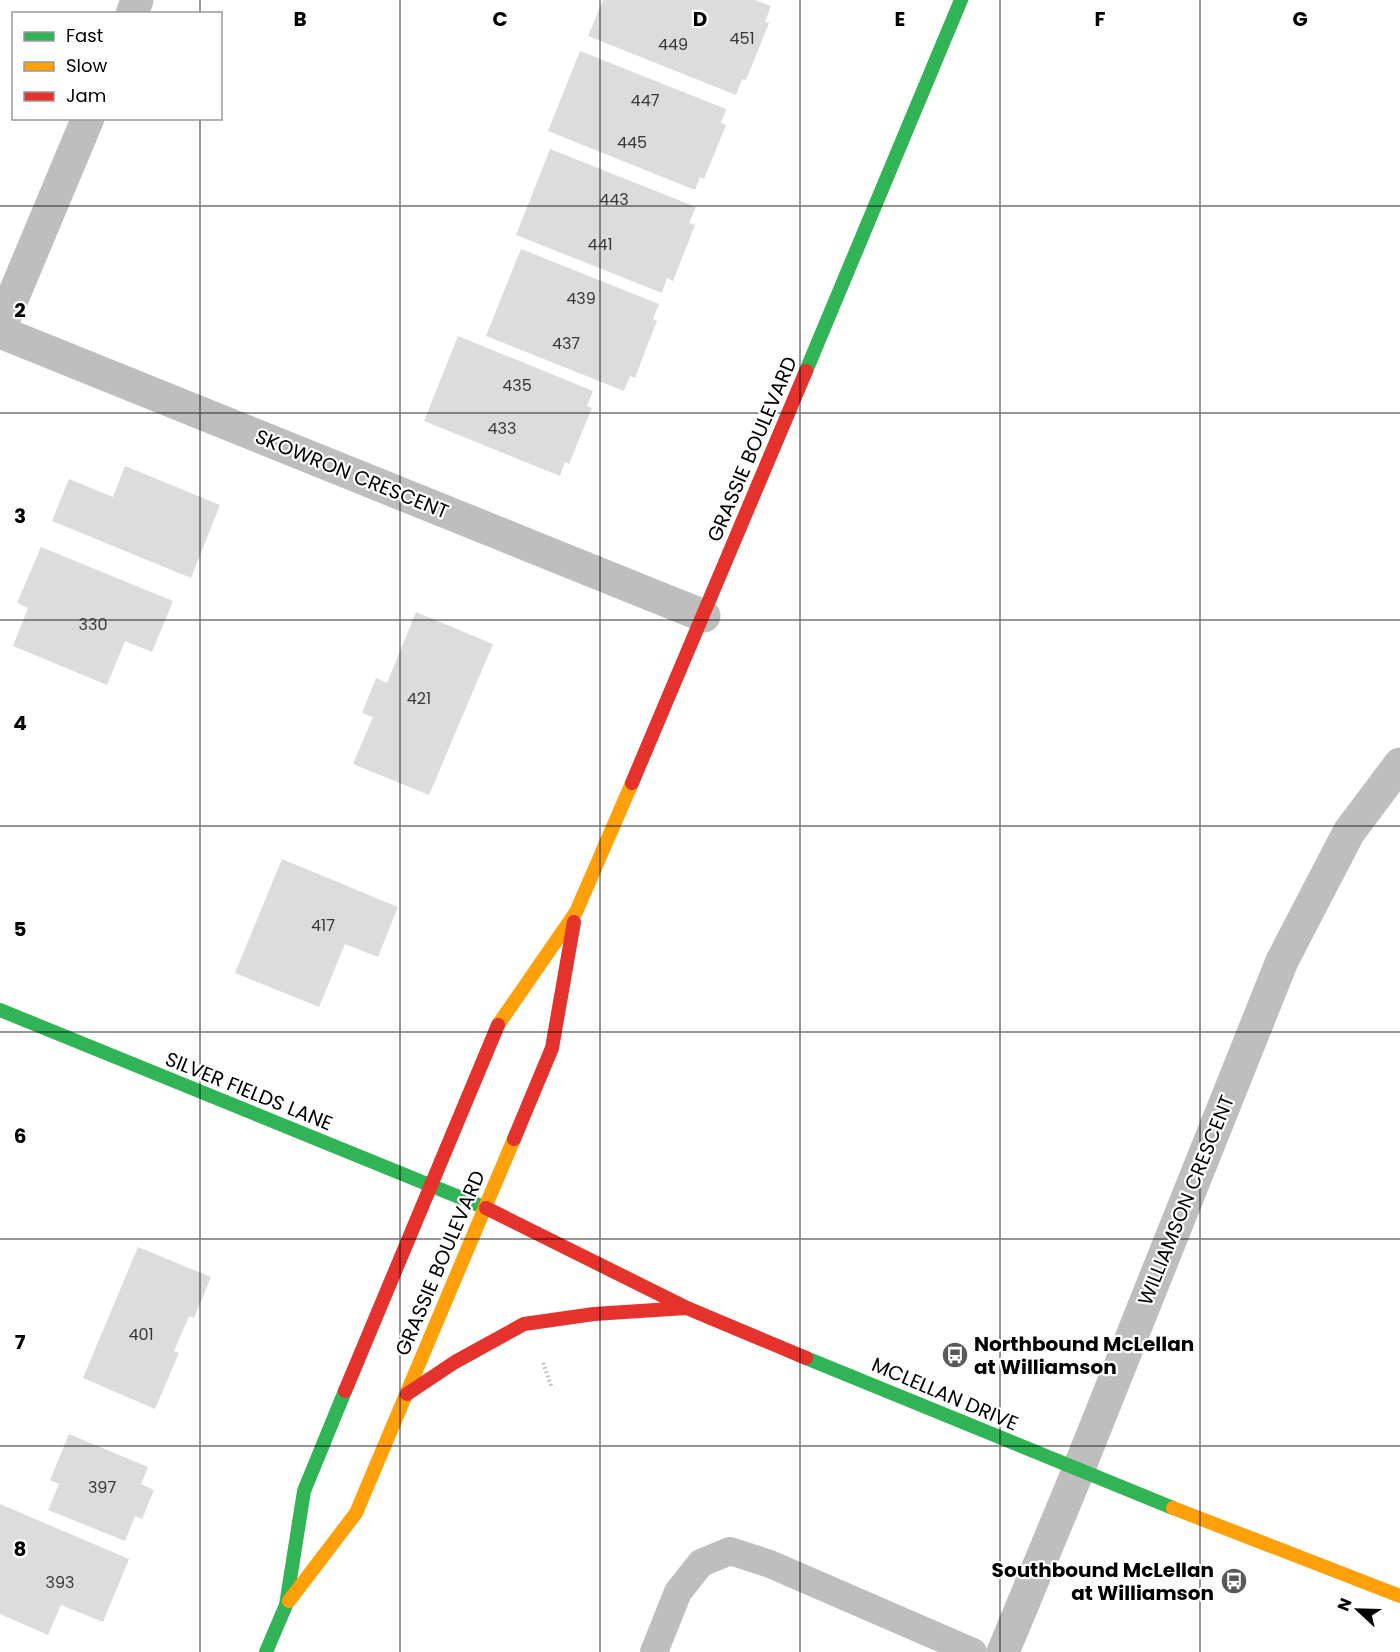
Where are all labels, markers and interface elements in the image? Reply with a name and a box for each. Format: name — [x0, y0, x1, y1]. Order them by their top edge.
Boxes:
text: B — [293, 5, 307, 33]
text: C — [492, 5, 508, 33]
text: D — [693, 5, 707, 33]
text: E — [895, 5, 905, 33]
text: F — [1095, 5, 1106, 33]
text: G — [1292, 5, 1308, 33]
legend — [12, 12, 222, 120]
text: Fast — [66, 23, 103, 48]
house number: 451 — [729, 27, 755, 50]
house number: 449 — [658, 33, 688, 56]
text: Slow — [66, 53, 108, 78]
text: Jam — [66, 83, 106, 108]
house number: 447 — [631, 89, 660, 112]
house number: 445 — [617, 131, 647, 154]
house number: 443 — [599, 188, 629, 211]
house number: 441 — [587, 233, 613, 256]
house number: 439 — [566, 287, 596, 310]
text: 2 — [14, 296, 26, 324]
house number: 437 — [552, 332, 580, 355]
street label: GRASSIE BOULEVARD — [700, 352, 804, 546]
house number: 435 — [502, 374, 532, 397]
house number: 433 — [488, 417, 516, 440]
street label: SKOWRON CRESCENT — [251, 422, 453, 526]
text: 3 — [14, 502, 26, 530]
house number: 330 — [79, 613, 107, 636]
house number: 421 — [407, 687, 431, 710]
text: 4 — [13, 709, 27, 737]
house number: 417 — [311, 914, 335, 937]
text: 5 — [14, 915, 27, 943]
street label: SILVER FIELDS LANE — [161, 1045, 337, 1137]
street label: WILLIAMSON CRESCENT — [1131, 1091, 1241, 1309]
text: 6 — [14, 1122, 26, 1150]
street label: GRASSIE BOULEVARD — [388, 1166, 492, 1360]
house number: 401 — [128, 1323, 154, 1346]
text: 7 — [15, 1328, 26, 1356]
place label: Northbound McLellan at Williamson — [974, 1330, 1194, 1381]
bus stop icon: Northbound McLellan at Williamson — [940, 1340, 970, 1370]
street label: MCLELLAN DRIVE — [867, 1350, 1023, 1438]
house number: 397 — [88, 1476, 116, 1499]
text: 8 — [14, 1535, 26, 1563]
place label: Southbound McLellan at Williamson — [992, 1556, 1214, 1607]
bus stop icon: Southbound McLellan at Williamson — [1219, 1566, 1249, 1596]
house number: 393 — [46, 1571, 74, 1594]
north arrow — [1328, 1580, 1388, 1640]
text: N — [1332, 1595, 1357, 1614]

